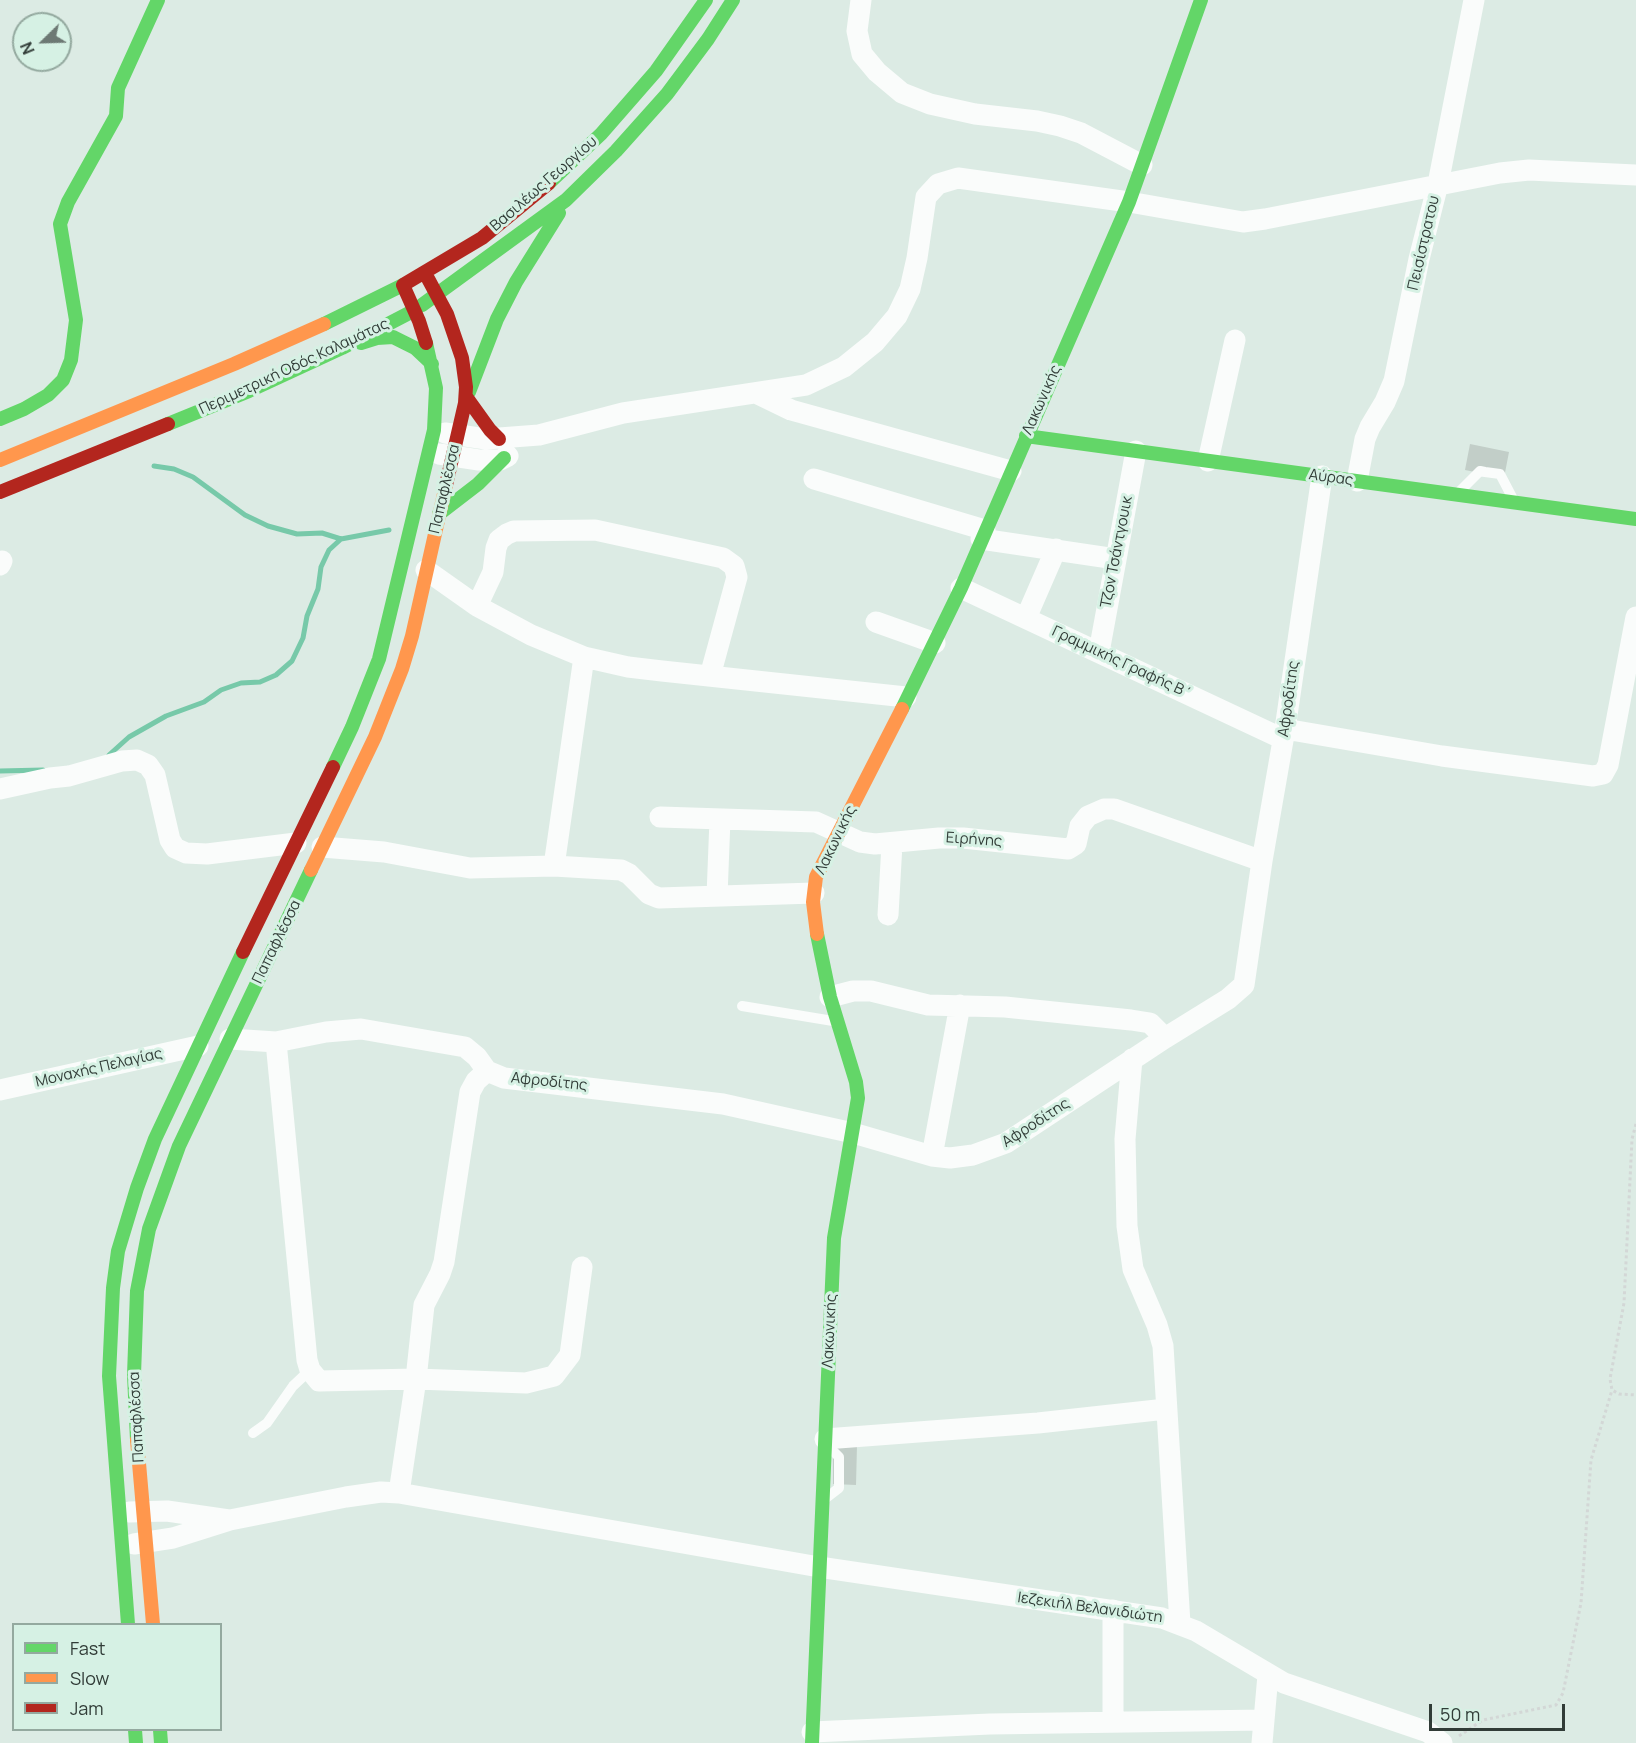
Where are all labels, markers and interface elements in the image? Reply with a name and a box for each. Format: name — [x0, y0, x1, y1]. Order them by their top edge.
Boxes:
north arrow — [12, 12, 72, 72]
text: N — [15, 39, 40, 58]
street label: Βασιλέως Γεωργίου — [487, 133, 601, 235]
street label: Πεισίστρατου — [1404, 194, 1444, 292]
street label: Περιμετρική Οδός Καλαμάτας — [196, 315, 392, 419]
street label: Λακωνικής — [1019, 362, 1065, 438]
street label: Παπαφλέσσα — [426, 443, 464, 535]
street label: Αύρας — [1308, 466, 1354, 490]
street label: Τζον Τσάντγουικ — [1097, 495, 1137, 609]
street label: Γραμμικής Γραφής Β΄ — [1049, 623, 1195, 703]
street label: Αφροδίτης — [1275, 660, 1303, 738]
street label: Λακωνικής — [812, 803, 860, 877]
street label: Ειρήνης — [945, 829, 1003, 851]
street label: Παπαφλέσσα — [249, 897, 305, 987]
street label: Μοναχής Πελαγίας — [34, 1045, 164, 1091]
street label: Αφροδίτης — [510, 1069, 588, 1095]
street label: Αφροδίτης — [999, 1095, 1073, 1151]
street label: Λακωνικής — [819, 1293, 841, 1369]
street label: Παπαφλέσσα — [126, 1371, 148, 1463]
street label: Ιεζεκιήλ Βελανιδιώτη — [1016, 1589, 1164, 1627]
legend — [12, 1623, 222, 1731]
text: Fast — [70, 1636, 105, 1660]
text: Slow — [70, 1666, 109, 1690]
scale bar — [1432, 1692, 1568, 1730]
text: Jam — [70, 1696, 104, 1720]
text: 50 m — [1440, 1702, 1480, 1726]

